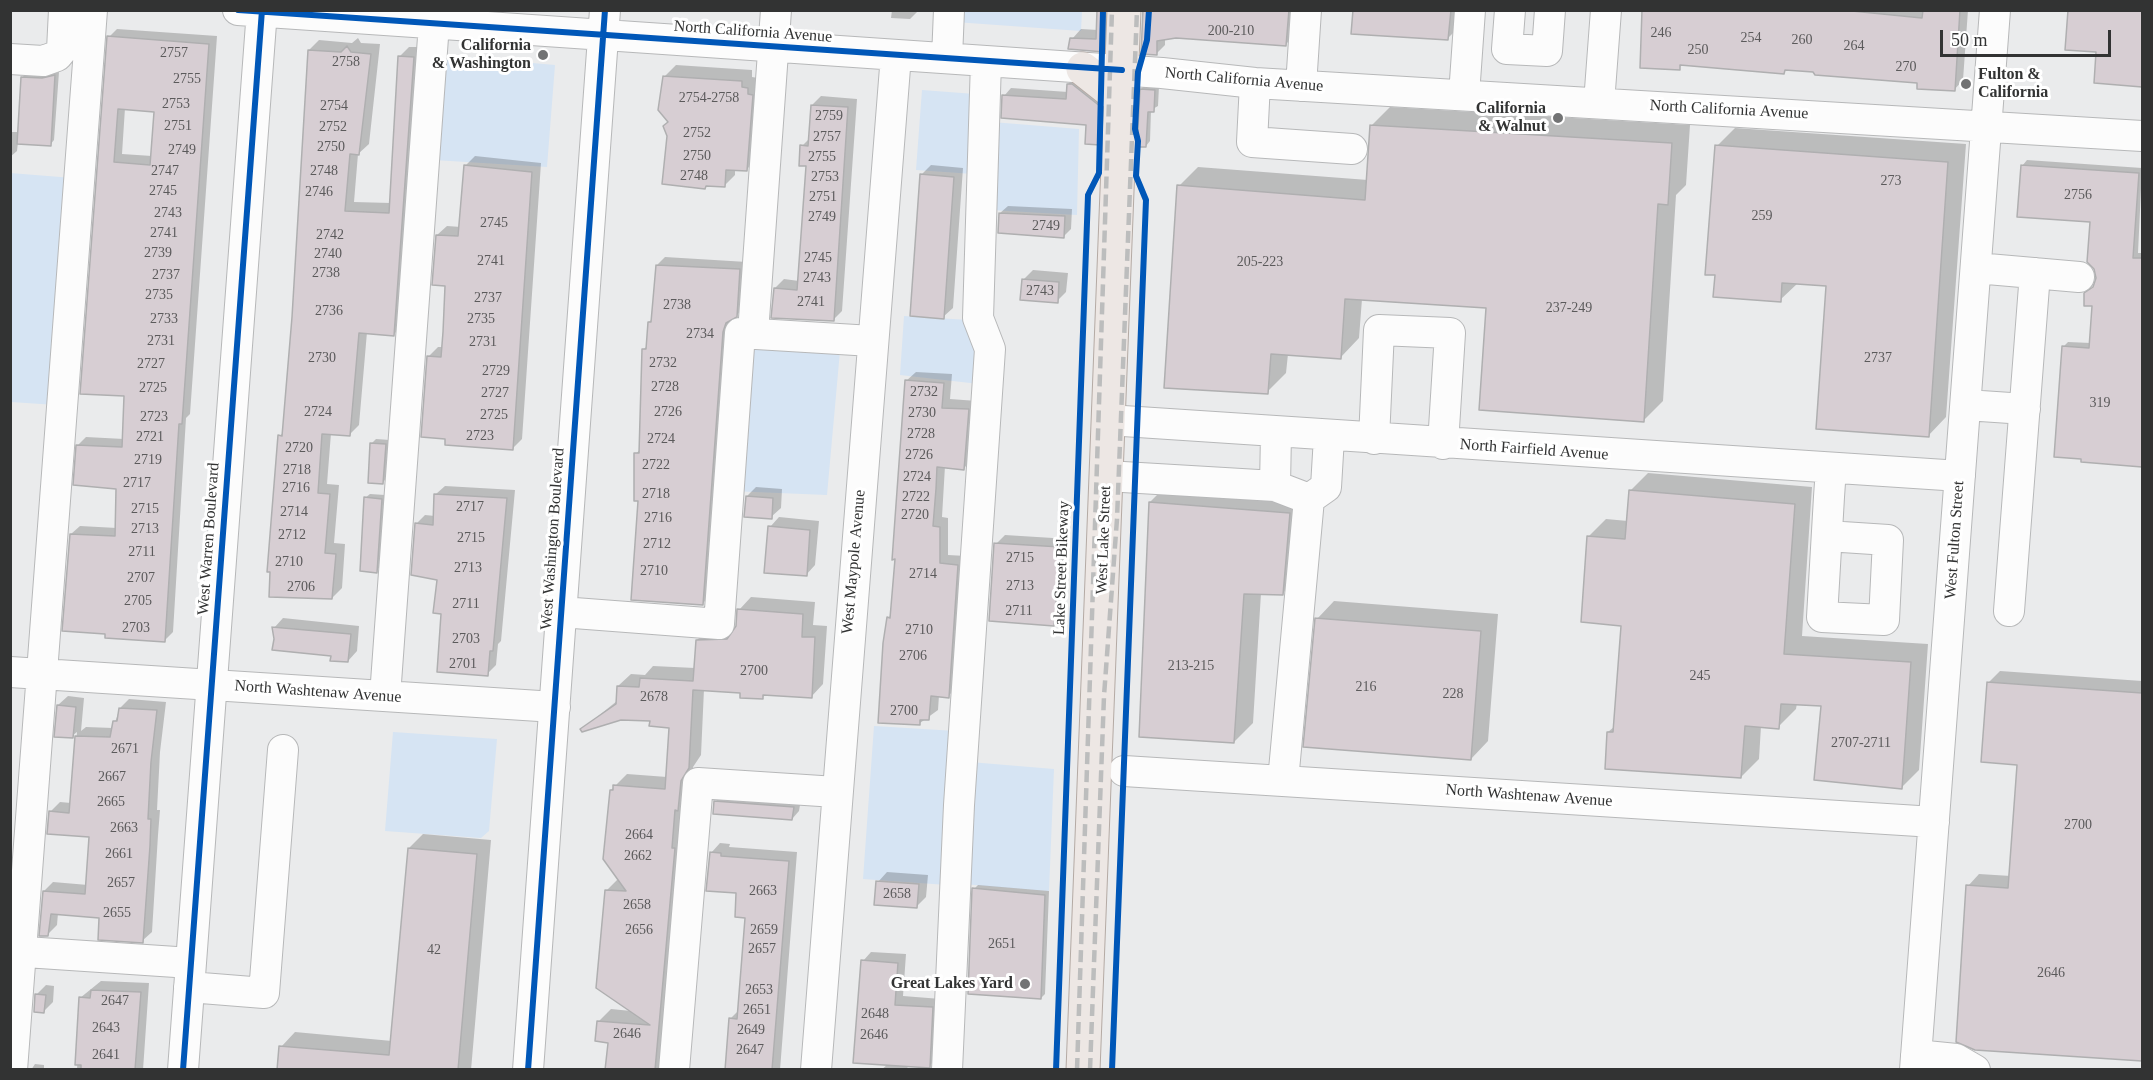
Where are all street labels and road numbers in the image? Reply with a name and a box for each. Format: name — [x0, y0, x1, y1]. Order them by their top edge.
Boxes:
street label: North California Avenue — [673, 17, 833, 47]
street label: North California Avenue — [1164, 64, 1324, 96]
street label: North California Avenue — [1649, 96, 1809, 124]
street label: North Fairfield Avenue — [1459, 435, 1609, 465]
street label: West Washington Boulevard — [537, 447, 569, 631]
street label: West Warren Boulevard — [194, 462, 224, 616]
street label: West Fulton Street — [1941, 480, 1969, 600]
street label: West Lake Street — [1093, 485, 1115, 595]
street label: West Maypole Avenue — [838, 489, 870, 635]
street label: Lake Street Bikeway — [1050, 501, 1074, 635]
street label: North Washtenaw Avenue — [234, 677, 402, 707]
street label: North Washtenaw Avenue — [1445, 781, 1613, 811]

